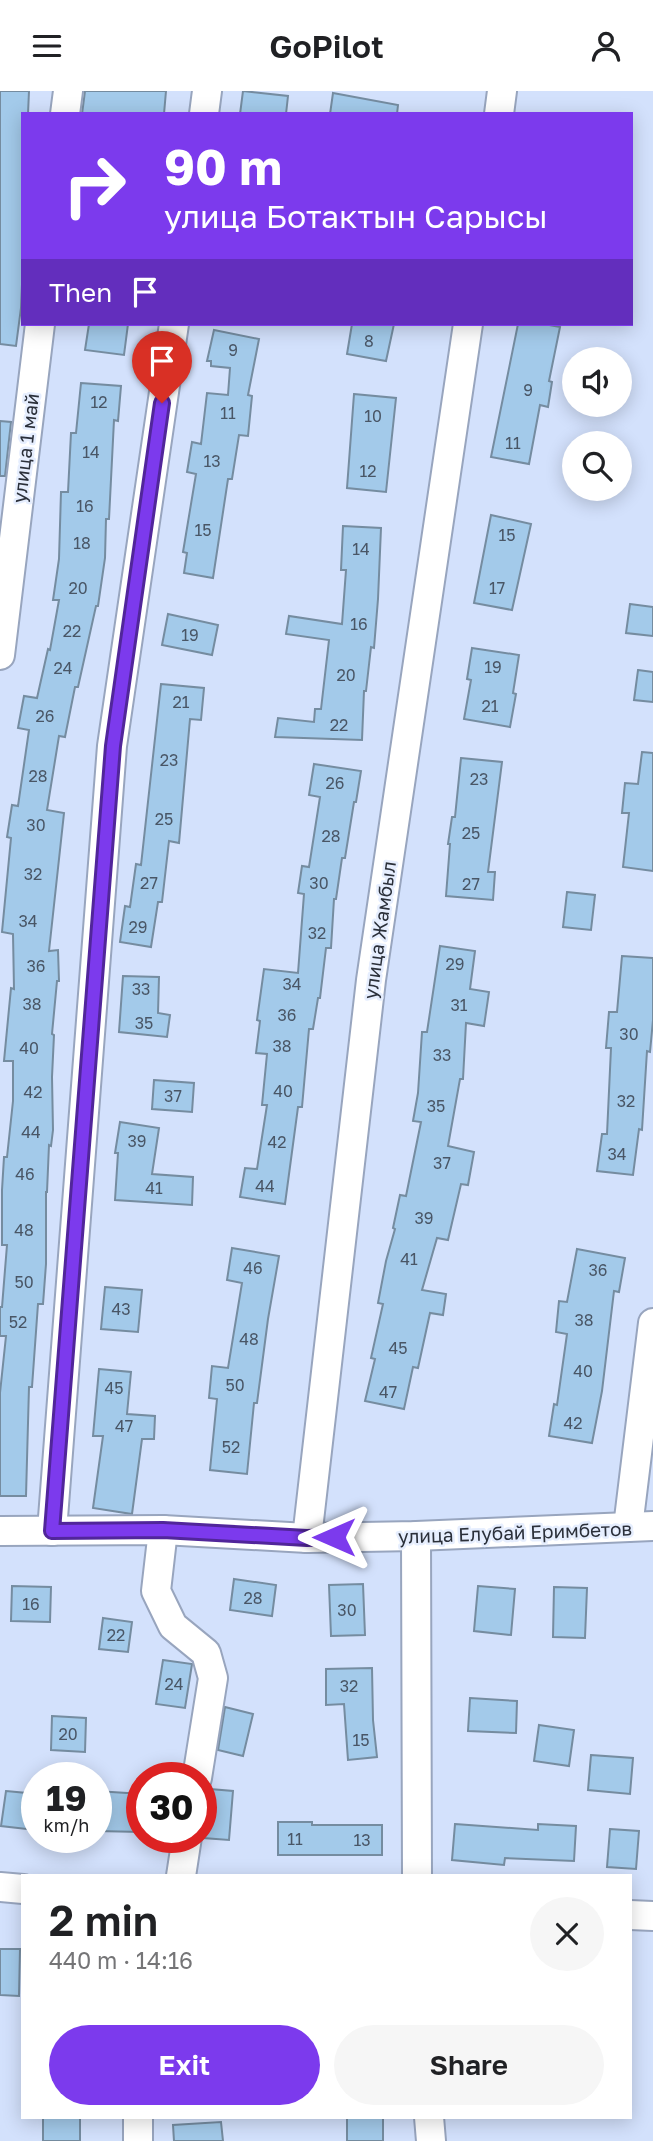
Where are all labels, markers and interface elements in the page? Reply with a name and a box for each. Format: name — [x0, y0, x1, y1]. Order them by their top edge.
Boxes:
icon: menu — [28, 27, 66, 65]
text: GoPilot — [269, 27, 384, 65]
icon: person — [587, 27, 625, 65]
text: 90 m — [164, 137, 282, 196]
icon: right — [49, 140, 140, 231]
text: улица Ботактын Сарысы — [164, 197, 548, 235]
icon: arrive — [126, 273, 164, 311]
text: Then — [49, 277, 112, 308]
pin — [132, 331, 192, 403]
house number: 8 — [364, 331, 374, 351]
house number: 9 — [228, 340, 238, 360]
icon: arrive — [143, 342, 181, 380]
map controls — [562, 347, 632, 501]
button: sound — [562, 347, 632, 417]
house number: 9 — [523, 380, 533, 400]
street label: улица 1 май — [7, 392, 43, 504]
house number: 12 — [90, 392, 108, 412]
house number: 11 — [220, 403, 236, 423]
house number: 10 — [364, 406, 382, 426]
button: search — [562, 431, 632, 501]
house number: 11 — [505, 433, 521, 453]
house number: 14 — [82, 442, 100, 462]
house number: 13 — [203, 451, 221, 471]
house number: 12 — [359, 461, 377, 481]
house number: 16 — [76, 496, 94, 516]
house number: 15 — [194, 520, 212, 540]
house number: 15 — [498, 525, 516, 545]
house number: 18 — [73, 533, 91, 553]
house number: 14 — [352, 539, 370, 559]
house number: 20 — [68, 578, 88, 598]
house number: 17 — [489, 578, 505, 598]
house number: 16 — [350, 614, 368, 634]
house number: 22 — [63, 621, 81, 641]
house number: 19 — [181, 625, 199, 645]
house number: 19 — [484, 657, 502, 677]
house number: 24 — [53, 658, 73, 678]
house number: 20 — [336, 665, 356, 685]
house number: 21 — [172, 692, 190, 712]
house number: 21 — [481, 696, 499, 716]
house number: 26 — [36, 706, 54, 726]
house number: 22 — [330, 715, 348, 735]
house number: 23 — [160, 750, 178, 770]
house number: 28 — [28, 766, 48, 786]
house number: 23 — [470, 769, 488, 789]
house number: 26 — [326, 773, 344, 793]
house number: 25 — [155, 809, 173, 829]
house number: 30 — [26, 815, 46, 835]
house number: 25 — [462, 823, 480, 843]
house number: 28 — [321, 826, 341, 846]
street label: улица Жамбыл — [358, 859, 400, 1001]
house number: 32 — [24, 864, 42, 884]
house number: 27 — [140, 873, 158, 893]
house number: 30 — [309, 873, 329, 893]
house number: 27 — [462, 874, 480, 894]
house number: 34 — [18, 911, 38, 931]
house number: 29 — [129, 917, 147, 937]
house number: 32 — [308, 923, 326, 943]
house number: 29 — [446, 954, 464, 974]
house number: 36 — [26, 956, 46, 976]
house number: 34 — [282, 974, 302, 994]
house number: 33 — [132, 979, 150, 999]
house number: 38 — [22, 994, 42, 1014]
house number: 31 — [450, 995, 468, 1015]
house number: 36 — [277, 1005, 297, 1025]
house number: 35 — [135, 1013, 153, 1033]
house number: 30 — [619, 1024, 639, 1044]
house number: 38 — [272, 1036, 292, 1056]
house number: 40 — [19, 1038, 39, 1058]
house number: 33 — [433, 1045, 451, 1065]
house number: 40 — [273, 1081, 293, 1101]
house number: 42 — [23, 1082, 43, 1102]
house number: 37 — [164, 1086, 182, 1106]
house number: 32 — [617, 1091, 635, 1111]
house number: 35 — [427, 1096, 445, 1116]
house number: 44 — [21, 1122, 41, 1142]
house number: 39 — [127, 1131, 147, 1151]
house number: 42 — [267, 1132, 287, 1152]
house number: 34 — [607, 1144, 627, 1164]
house number: 37 — [433, 1153, 451, 1173]
house number: 46 — [15, 1164, 35, 1184]
house number: 44 — [255, 1176, 275, 1196]
house number: 41 — [145, 1178, 163, 1198]
house number: 39 — [414, 1208, 434, 1228]
house number: 48 — [14, 1220, 34, 1240]
house number: 41 — [400, 1249, 418, 1269]
house number: 46 — [243, 1258, 263, 1278]
house number: 36 — [588, 1260, 608, 1280]
house number: 50 — [14, 1272, 34, 1292]
house number: 43 — [111, 1299, 131, 1319]
house number: 38 — [574, 1310, 594, 1330]
house number: 52 — [9, 1312, 27, 1332]
house number: 48 — [239, 1329, 259, 1349]
house number: 45 — [388, 1338, 408, 1358]
house number: 40 — [573, 1361, 593, 1381]
house number: 50 — [225, 1375, 245, 1395]
house number: 45 — [104, 1378, 124, 1398]
house number: 47 — [379, 1382, 397, 1402]
house number: 42 — [563, 1413, 583, 1433]
house number: 47 — [115, 1416, 133, 1436]
house number: 52 — [222, 1437, 240, 1457]
position arrow — [297, 1500, 371, 1574]
street label: улица Елубай Еримбетов — [398, 1516, 632, 1548]
house number: 28 — [243, 1588, 263, 1608]
house number: 16 — [22, 1594, 40, 1614]
house number: 30 — [337, 1600, 357, 1620]
house number: 22 — [107, 1625, 125, 1645]
house number: 24 — [164, 1674, 184, 1694]
house number: 32 — [340, 1676, 358, 1696]
house number: 20 — [58, 1724, 78, 1744]
house number: 15 — [352, 1730, 370, 1750]
speed limit sign: 30 — [126, 1762, 217, 1853]
text: 19 — [46, 1777, 87, 1819]
text: km/h — [44, 1814, 89, 1836]
house number: 11 — [287, 1829, 303, 1849]
house number: 13 — [353, 1830, 371, 1850]
text: 2 min — [49, 1895, 158, 1945]
button: close — [530, 1897, 604, 1971]
text: 440 m · 14:16 — [49, 1946, 193, 1974]
button: Exit — [49, 2025, 320, 2105]
button: Share — [334, 2025, 604, 2105]

